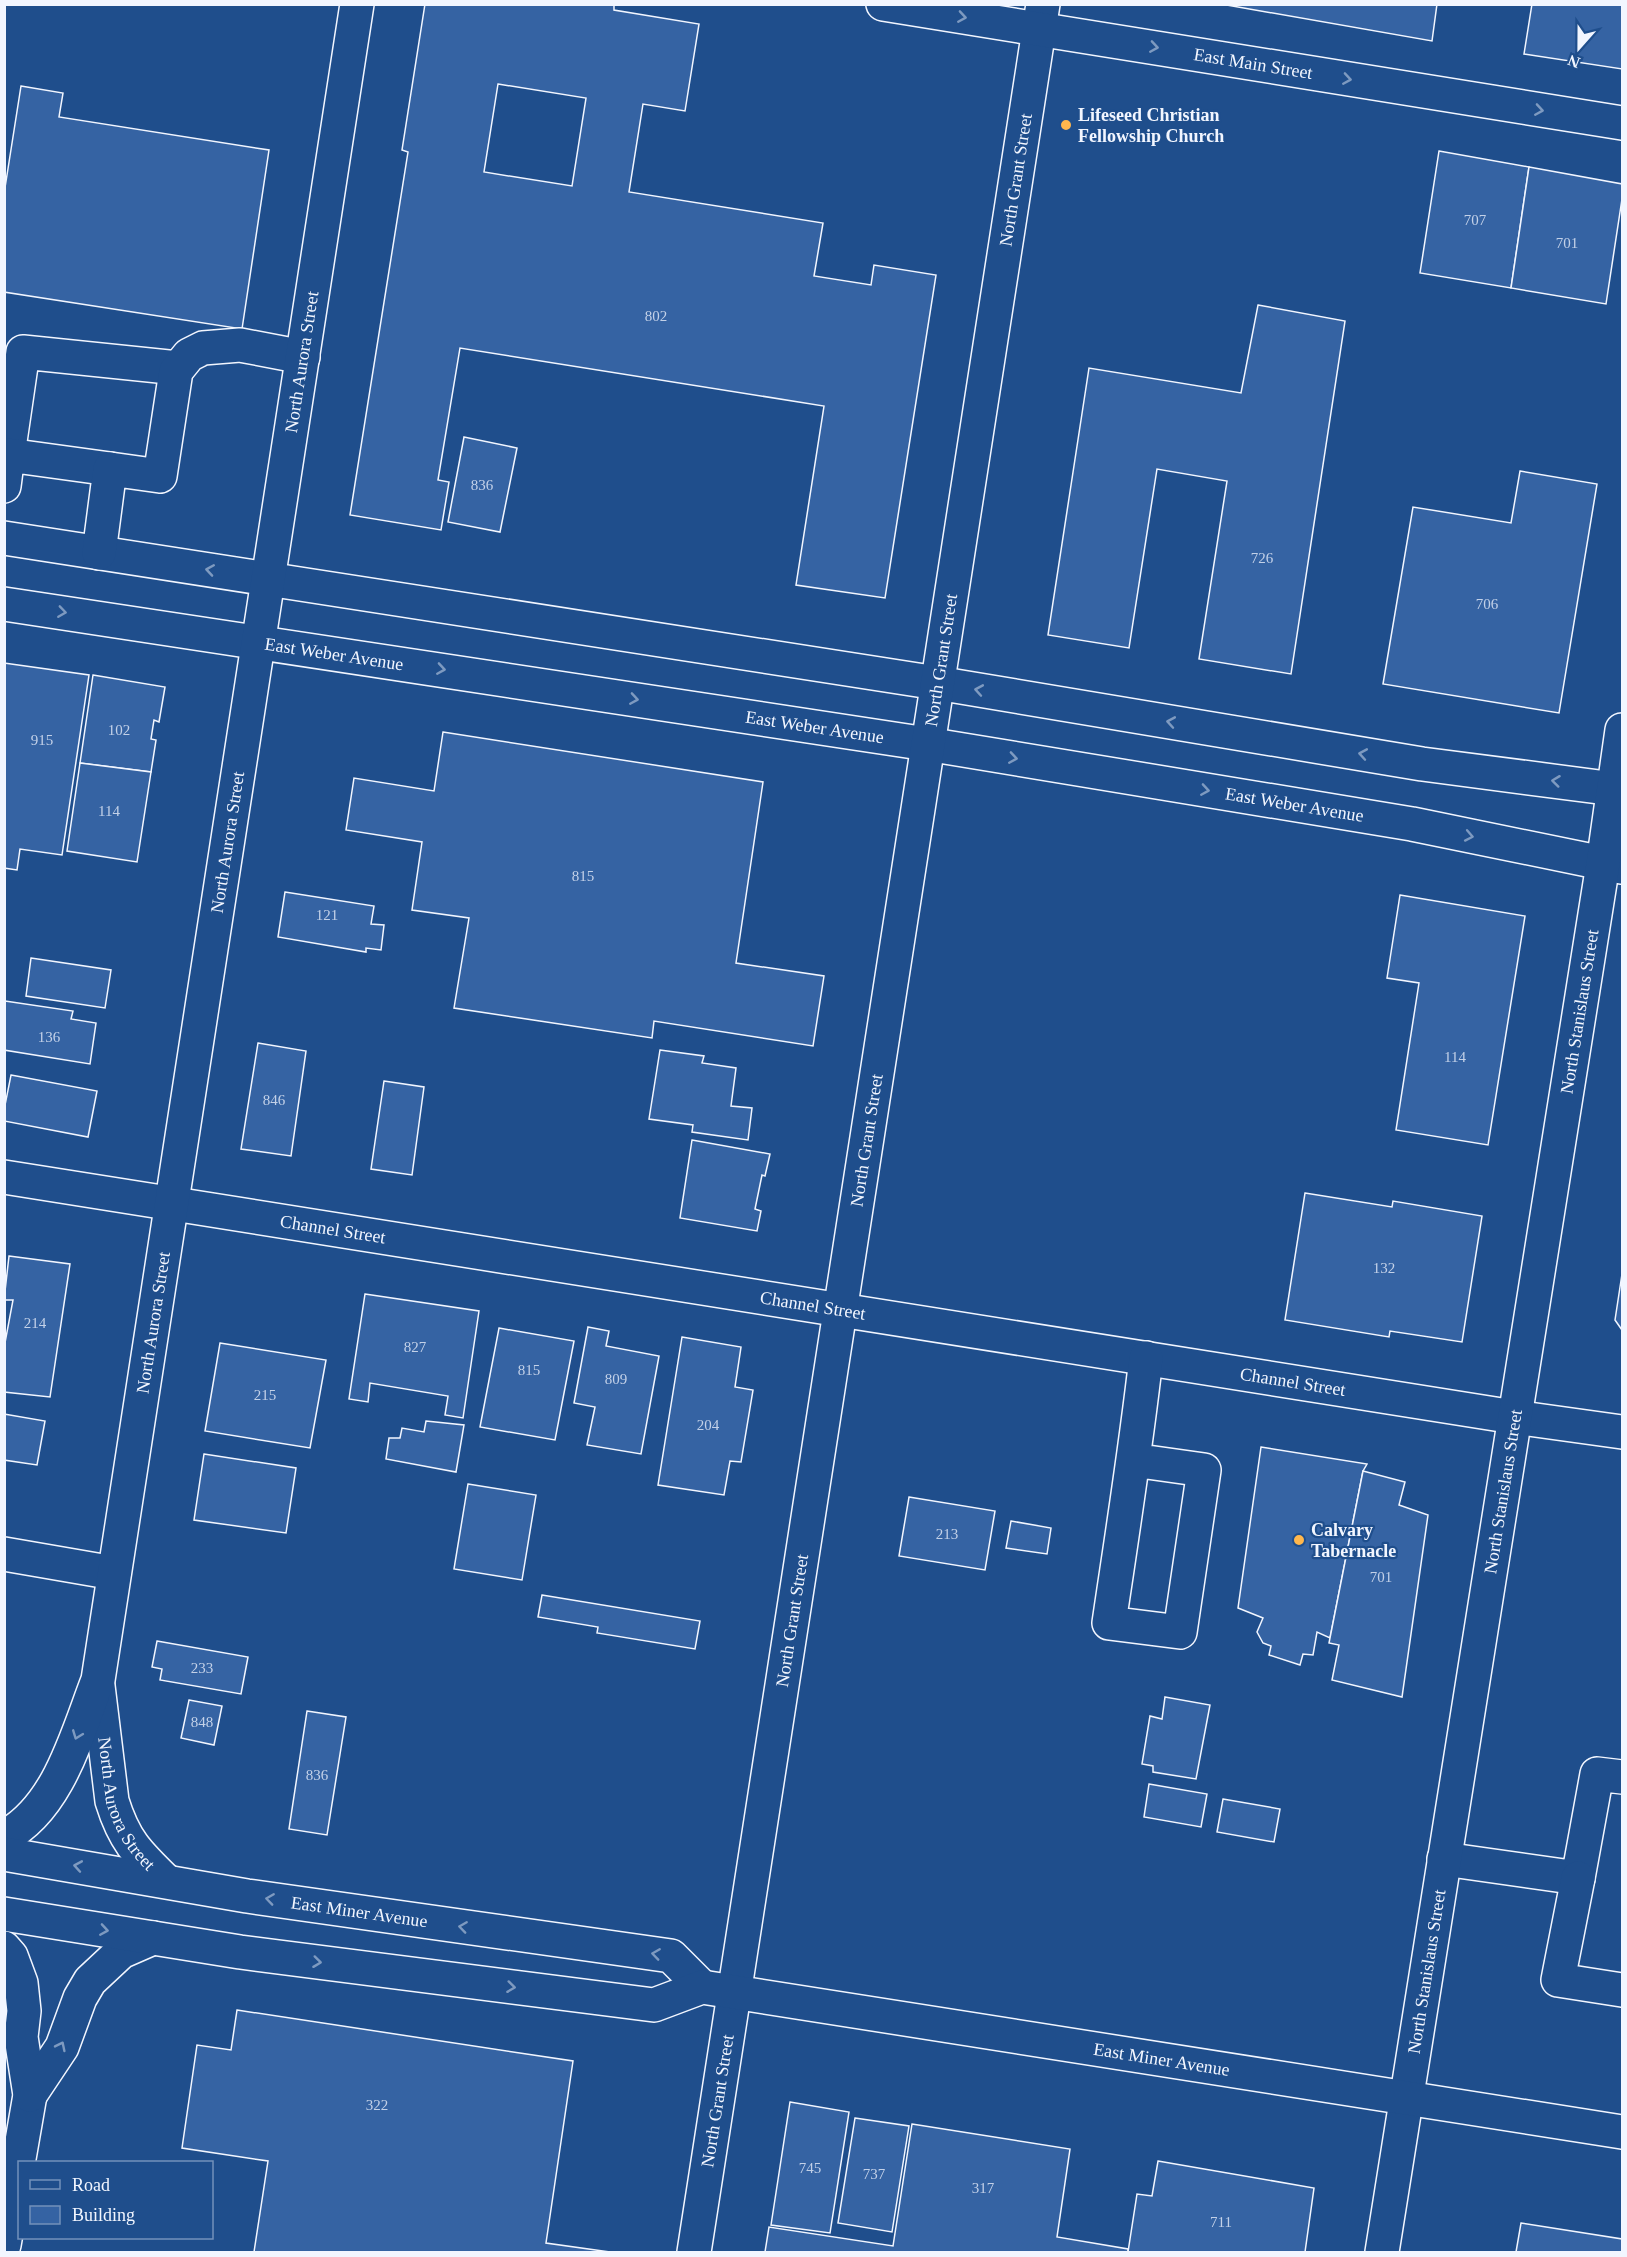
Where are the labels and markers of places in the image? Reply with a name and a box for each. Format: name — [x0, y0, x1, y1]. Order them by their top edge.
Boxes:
place label: Lifeseed Christian Fellowship Church — [1078, 105, 1224, 146]
marker: Lifeseed Christian Fellowship Church — [1059, 118, 1073, 132]
place label: Calvary Tabernacle — [1311, 1520, 1396, 1561]
marker: Calvary Tabernacle — [1292, 1533, 1306, 1547]

